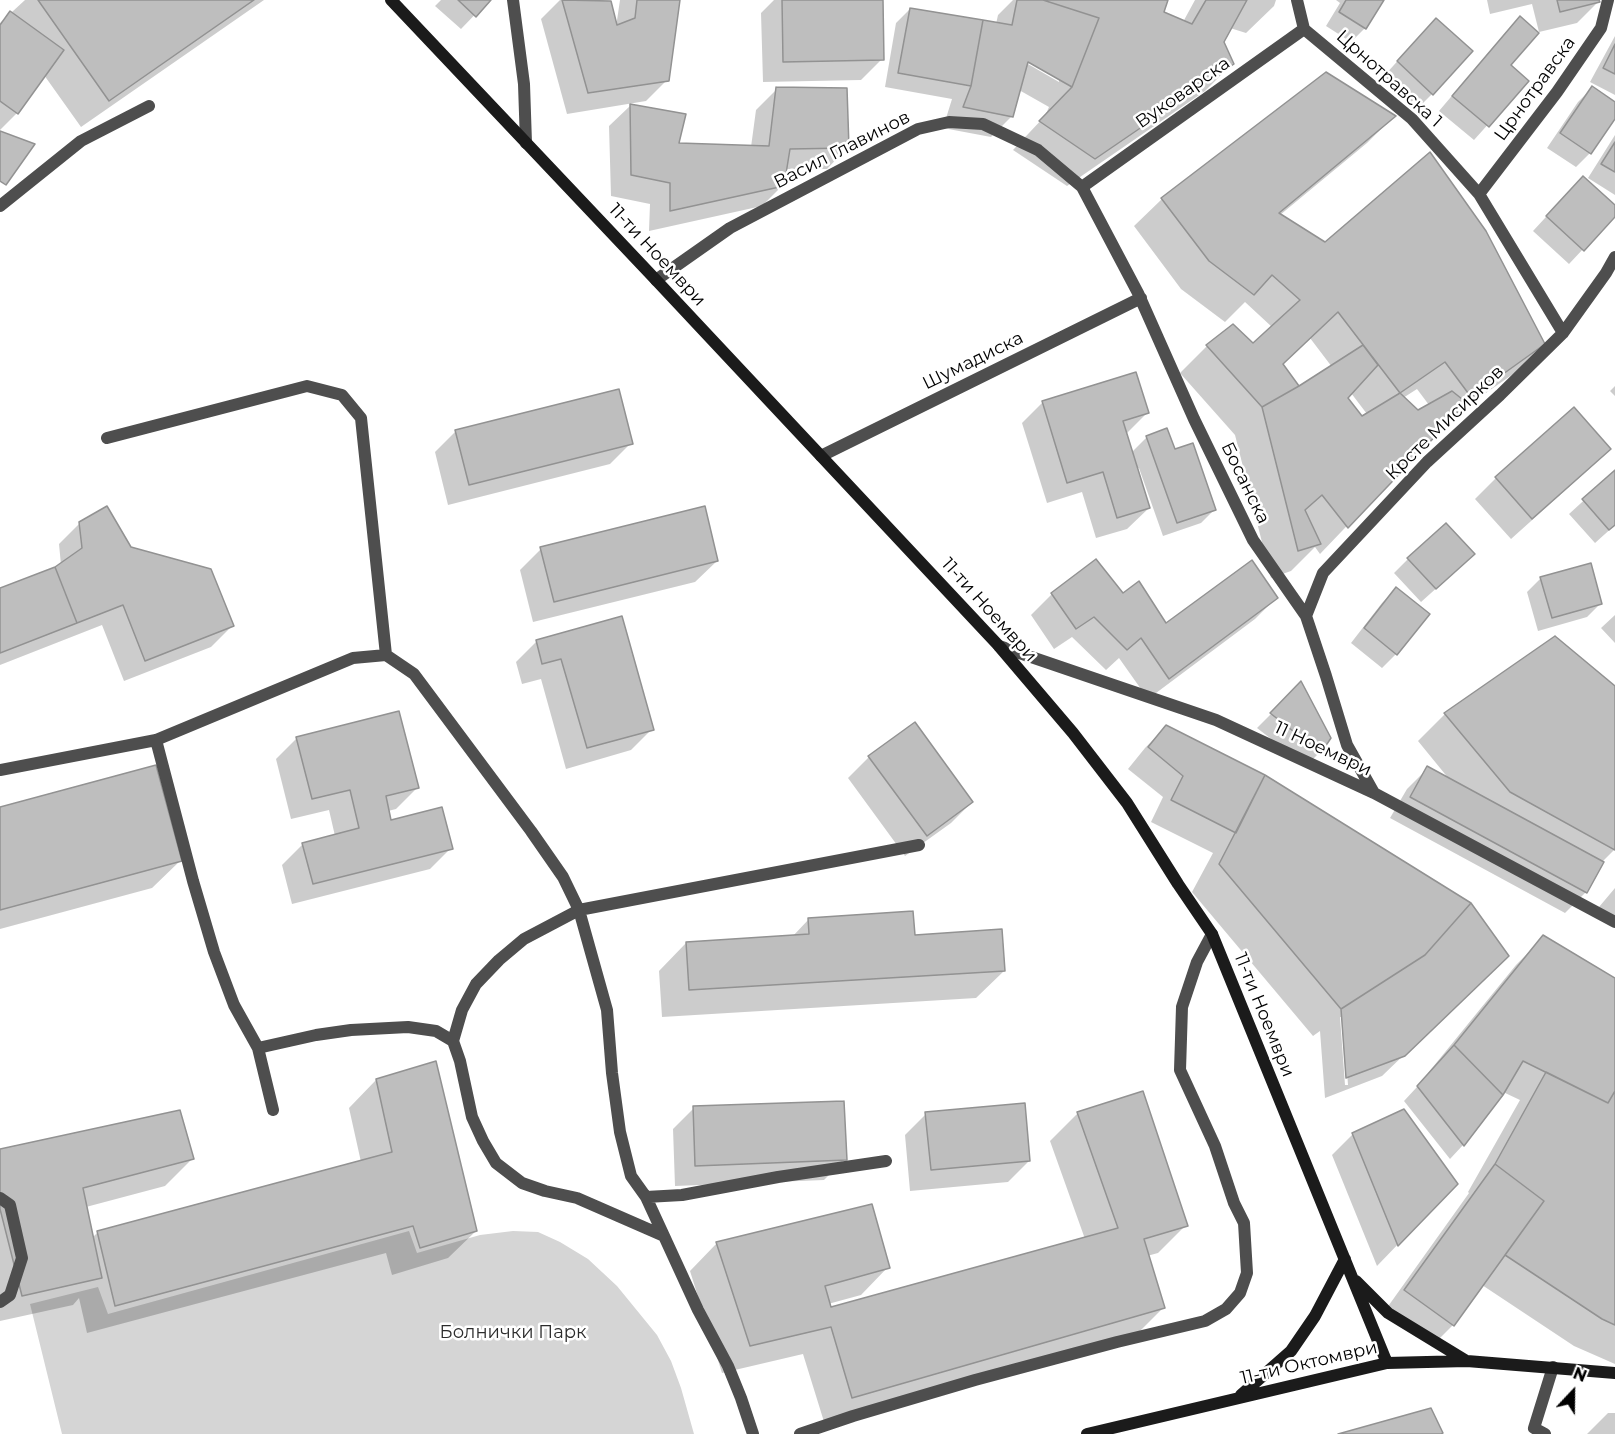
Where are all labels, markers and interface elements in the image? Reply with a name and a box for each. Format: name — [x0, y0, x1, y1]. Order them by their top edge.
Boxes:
street label: Црнотравска 1 — [1332, 26, 1446, 132]
street label: Црнотравска — [1490, 33, 1580, 145]
street label: Вуковарска — [1132, 53, 1234, 133]
street label: Васил Главинов — [770, 106, 914, 194]
street label: 11-ти Ноември — [604, 199, 710, 311]
street label: Шумадиска — [919, 327, 1027, 395]
street label: Крсте Мисирков — [1381, 361, 1509, 485]
street label: Босанска — [1216, 439, 1274, 527]
street label: 11-ти Ноември — [937, 554, 1041, 666]
street label: 11 Ноември — [1271, 717, 1375, 781]
street label: 11-ти Ноември — [1229, 950, 1299, 1080]
park label: Болнички Парк — [440, 1322, 586, 1344]
street label: 11-ти Октомври — [1238, 1337, 1380, 1389]
north arrow — [1543, 1362, 1603, 1422]
text: N — [1570, 1364, 1589, 1386]

